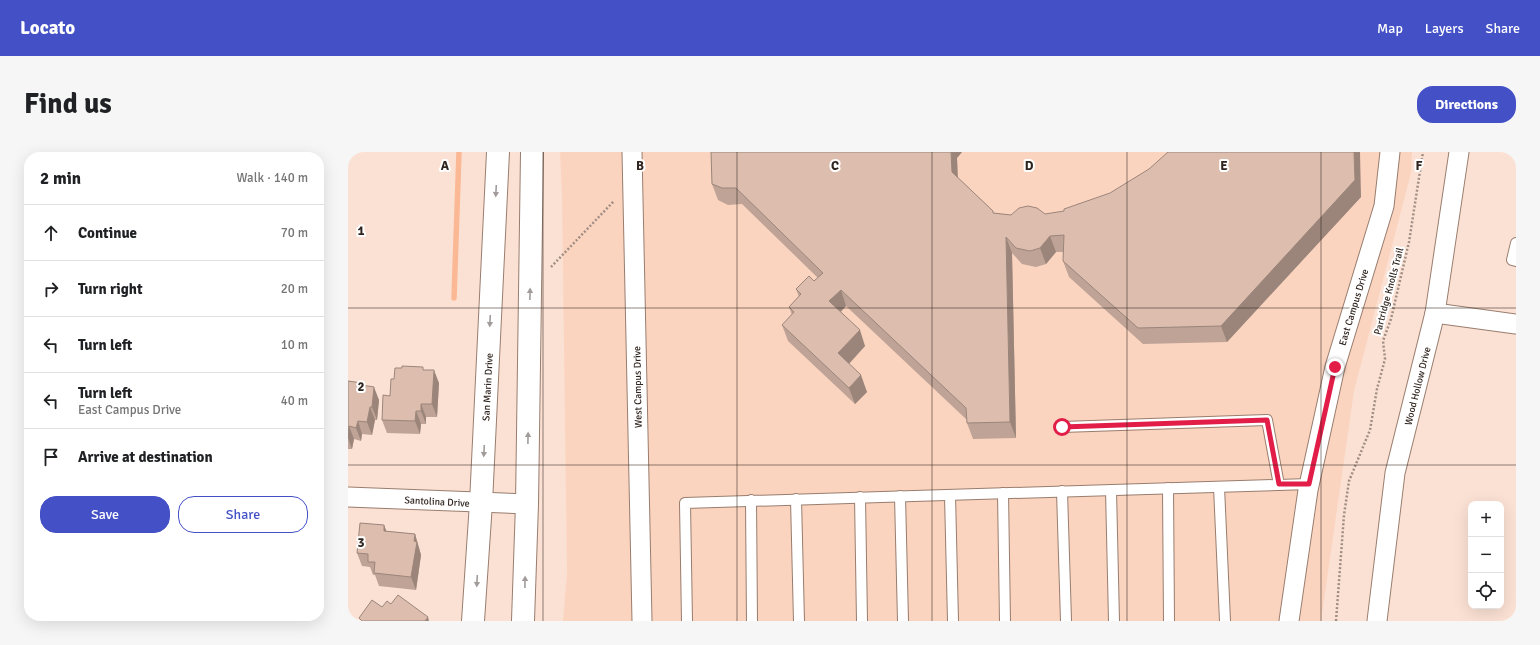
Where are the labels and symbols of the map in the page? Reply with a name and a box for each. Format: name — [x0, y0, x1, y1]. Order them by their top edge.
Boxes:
text: A — [441, 158, 450, 174]
text: B — [636, 158, 644, 174]
text: C — [831, 158, 839, 174]
text: D — [1025, 158, 1034, 174]
text: E — [1220, 158, 1228, 174]
text: F — [1416, 158, 1423, 174]
one-way arrow — [492, 185, 499, 197]
text: 1 — [357, 223, 365, 239]
street label: Partridge Knolls Trail — [1372, 246, 1406, 336]
street label: East Campus Drive — [1337, 268, 1371, 347]
one-way arrow — [527, 287, 533, 300]
one-way arrow — [486, 315, 493, 327]
street label: West Campus Drive — [631, 346, 645, 428]
street label: Wood Hollow Drive — [1402, 346, 1434, 427]
street label: San Marin Drive — [480, 353, 496, 421]
route end — [1326, 358, 1344, 376]
text: 2 — [357, 379, 365, 395]
route start — [1053, 418, 1071, 436]
one-way arrow — [525, 431, 531, 444]
one-way arrow — [480, 445, 487, 457]
street label: Santolina Drive — [404, 494, 470, 510]
text: 3 — [357, 535, 365, 551]
one-way arrow — [474, 574, 480, 587]
one-way arrow — [521, 576, 528, 588]

